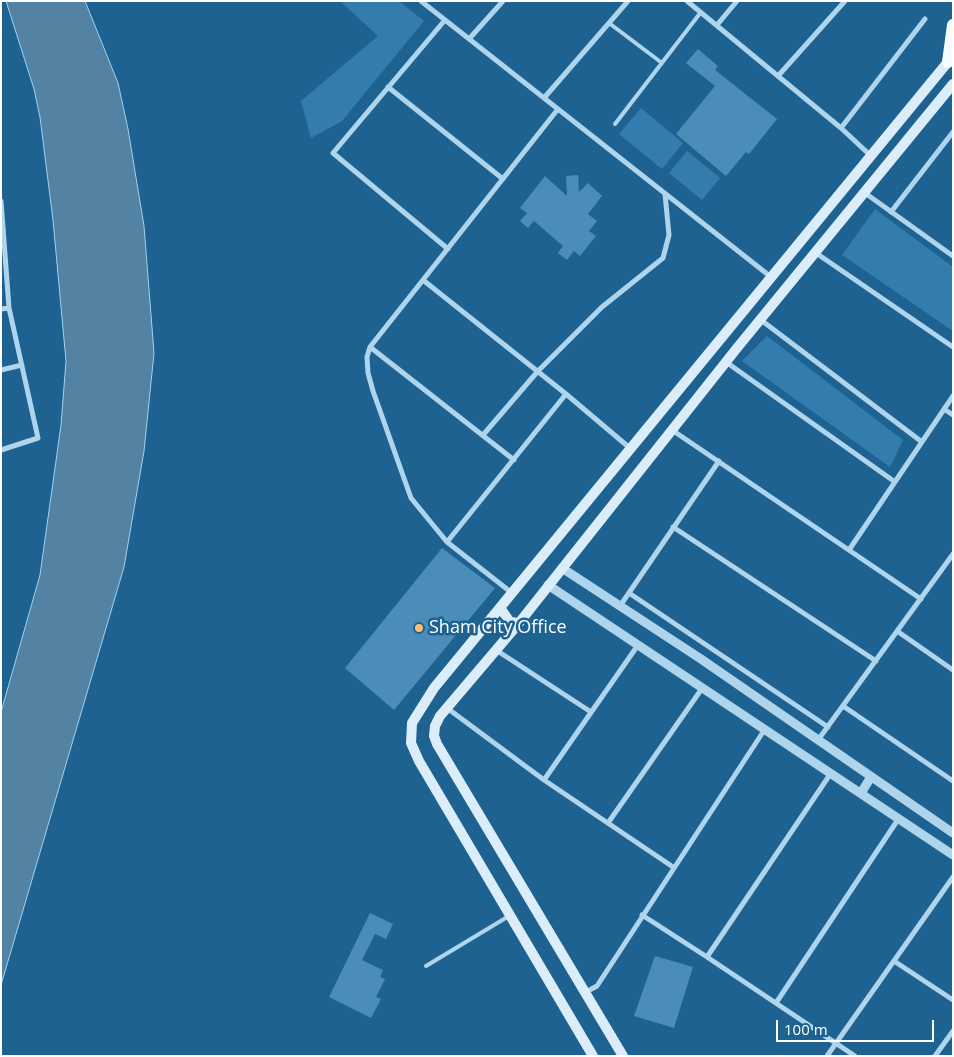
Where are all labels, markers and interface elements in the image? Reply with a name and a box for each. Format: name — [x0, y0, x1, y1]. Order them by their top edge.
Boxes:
place label: Sham City Office — [429, 617, 567, 639]
marker: Sham City Office — [413, 622, 425, 634]
scale bar — [779, 1010, 936, 1042]
text: 100 m — [784, 1019, 828, 1039]

